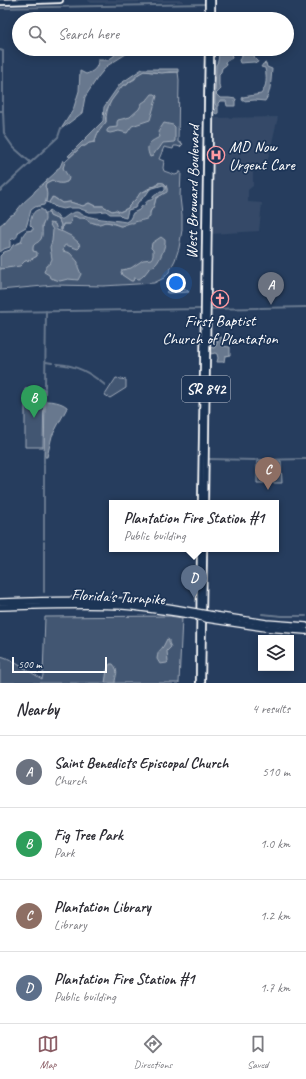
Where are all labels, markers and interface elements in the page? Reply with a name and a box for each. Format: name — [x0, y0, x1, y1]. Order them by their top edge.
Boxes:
search box — [12, 12, 294, 56]
icon: search — [26, 23, 48, 45]
text: Search here — [58, 25, 119, 44]
street label: West Broward Boulevard — [182, 122, 204, 259]
place label: MD Now Urgent Care — [229, 137, 297, 175]
hospital icon: MD Now Urgent Care — [206, 145, 226, 165]
pin: A — [258, 272, 284, 305]
your location — [166, 273, 186, 293]
church icon: First Baptist Church of Plantation — [210, 289, 230, 309]
place label: First Baptist Church of Plantation — [162, 311, 278, 349]
road number: SR 842 — [182, 376, 230, 402]
pin: B — [21, 385, 47, 418]
pin: C — [255, 457, 281, 490]
popup — [109, 500, 279, 552]
text: Plantation Fire Station #1 — [124, 509, 264, 528]
text: Public building — [124, 528, 185, 544]
pin: D — [181, 565, 207, 598]
street label: Florida's Turnpike — [71, 585, 167, 610]
map controls — [258, 635, 294, 671]
button: layers — [258, 635, 294, 671]
scale bar — [12, 655, 107, 674]
text: 500 m — [18, 657, 42, 671]
text: Nearby — [16, 699, 59, 720]
text: 4 results — [252, 701, 290, 717]
text: Saint Benedicts Episcopal Church — [54, 754, 228, 773]
text: A — [26, 764, 32, 780]
text: 510 m — [262, 764, 290, 780]
text: Church — [54, 773, 87, 789]
text: Fig Tree Park — [54, 826, 123, 845]
text: B — [26, 836, 32, 852]
text: 1.0 km — [260, 836, 290, 852]
text: Park — [54, 845, 75, 861]
text: Plantation Library — [54, 898, 151, 917]
text: C — [26, 908, 32, 924]
text: 1.2 km — [260, 908, 290, 924]
text: Library — [54, 917, 87, 933]
text: Plantation Fire Station #1 — [54, 970, 194, 989]
text: D — [25, 980, 33, 996]
text: 1.7 km — [260, 980, 290, 996]
text: Public building — [54, 989, 116, 1005]
tab: Map — [37, 1033, 59, 1071]
tab: Directions — [134, 1033, 172, 1071]
tab: Saved — [247, 1033, 269, 1071]

